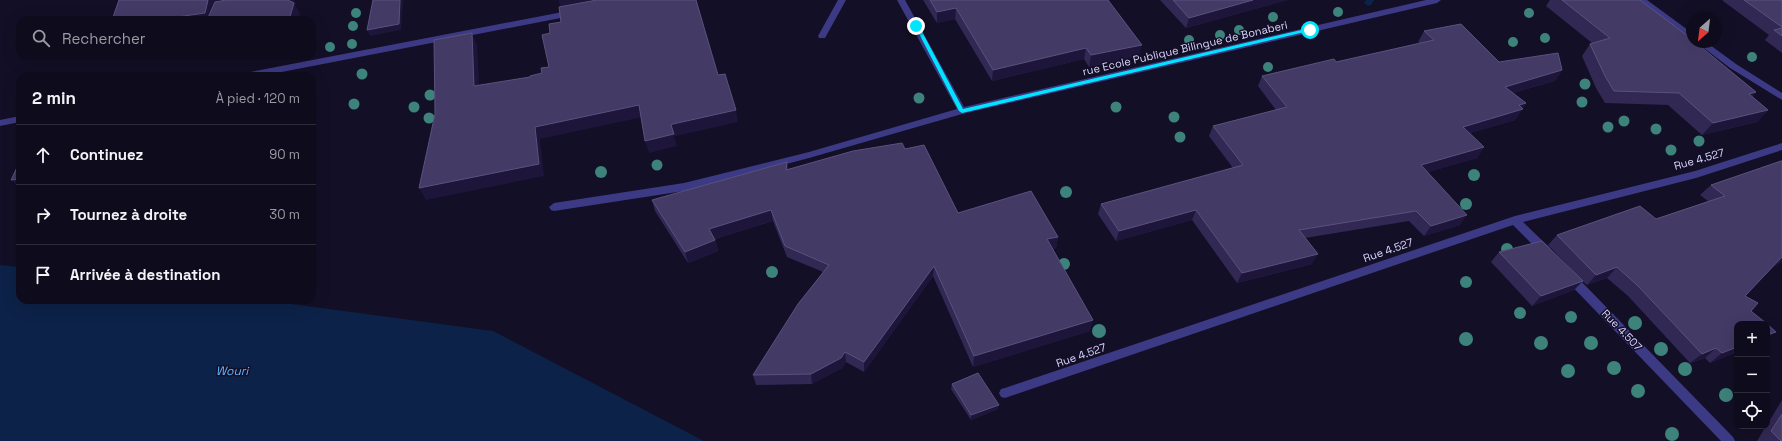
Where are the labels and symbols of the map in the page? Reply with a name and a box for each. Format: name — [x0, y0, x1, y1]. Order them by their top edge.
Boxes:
north arrow — [1686, 12, 1722, 48]
route end — [907, 17, 925, 35]
street label: rue Ecole Publique Bilingue de Bonaberi — [1081, 17, 1289, 78]
route start — [1301, 21, 1319, 39]
street label: Rue 4.527 — [1672, 145, 1726, 173]
street label: Rue 4.527 — [1361, 235, 1415, 265]
street label: Rue 4.507 — [1599, 306, 1645, 354]
street label: Rue 4.527 — [1054, 340, 1108, 370]
water label: Wouri — [216, 363, 250, 379]

